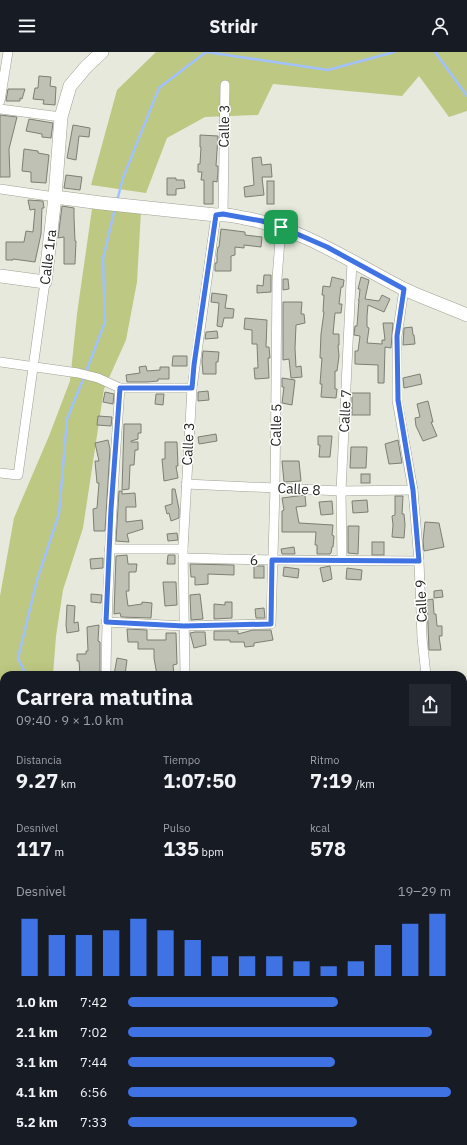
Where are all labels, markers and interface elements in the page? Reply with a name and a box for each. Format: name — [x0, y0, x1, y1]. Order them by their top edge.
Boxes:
icon: menu — [16, 15, 38, 37]
text: Stridr — [209, 15, 258, 38]
icon: person — [429, 15, 451, 37]
street label: Calle 3 — [215, 104, 233, 148]
pin — [264, 210, 298, 244]
icon: arrive — [270, 216, 292, 238]
street label: Calle 1ra — [36, 228, 60, 286]
street label: Calle 7 — [335, 389, 355, 433]
street label: Calle 5 — [267, 403, 285, 447]
street label: Calle 3 — [178, 422, 198, 466]
street label: Calle 8 — [277, 479, 321, 499]
street label: 6 — [250, 551, 258, 569]
street label: Calle 9 — [411, 579, 431, 623]
text: Carrera matutina — [16, 682, 193, 711]
button: share — [409, 684, 451, 726]
text: 09:40 · 9 × 1.0 km — [16, 712, 124, 729]
text: Distancia — [16, 753, 62, 767]
text: Tiempo — [163, 753, 200, 767]
text: Ritmo — [310, 753, 339, 767]
text: 9.27 — [16, 767, 58, 794]
text: 1:07:50 — [163, 767, 236, 794]
text: 7:19 — [310, 767, 353, 794]
text: km — [58, 777, 76, 791]
text: /km — [353, 777, 375, 791]
text: Desnivel — [16, 821, 58, 835]
text: Pulso — [163, 821, 190, 835]
text: kcal — [310, 821, 330, 835]
text: 117 — [16, 835, 52, 862]
text: 135 — [163, 835, 199, 862]
text: 578 — [310, 835, 346, 862]
text: m — [52, 845, 64, 859]
text: bpm — [199, 845, 224, 859]
text: Desnivel — [16, 883, 66, 900]
text: 19–29 m — [398, 883, 451, 900]
text: 1.0 km — [16, 994, 58, 1011]
text: 7:42 — [80, 994, 107, 1011]
text: 2.1 km — [16, 1024, 58, 1041]
text: 7:02 — [80, 1024, 107, 1041]
text: 3.1 km — [16, 1054, 58, 1071]
text: 7:44 — [80, 1054, 107, 1071]
text: 4.1 km — [16, 1084, 58, 1101]
text: 6:56 — [80, 1084, 107, 1101]
text: 5.2 km — [16, 1114, 58, 1131]
text: 7:33 — [80, 1114, 107, 1131]

